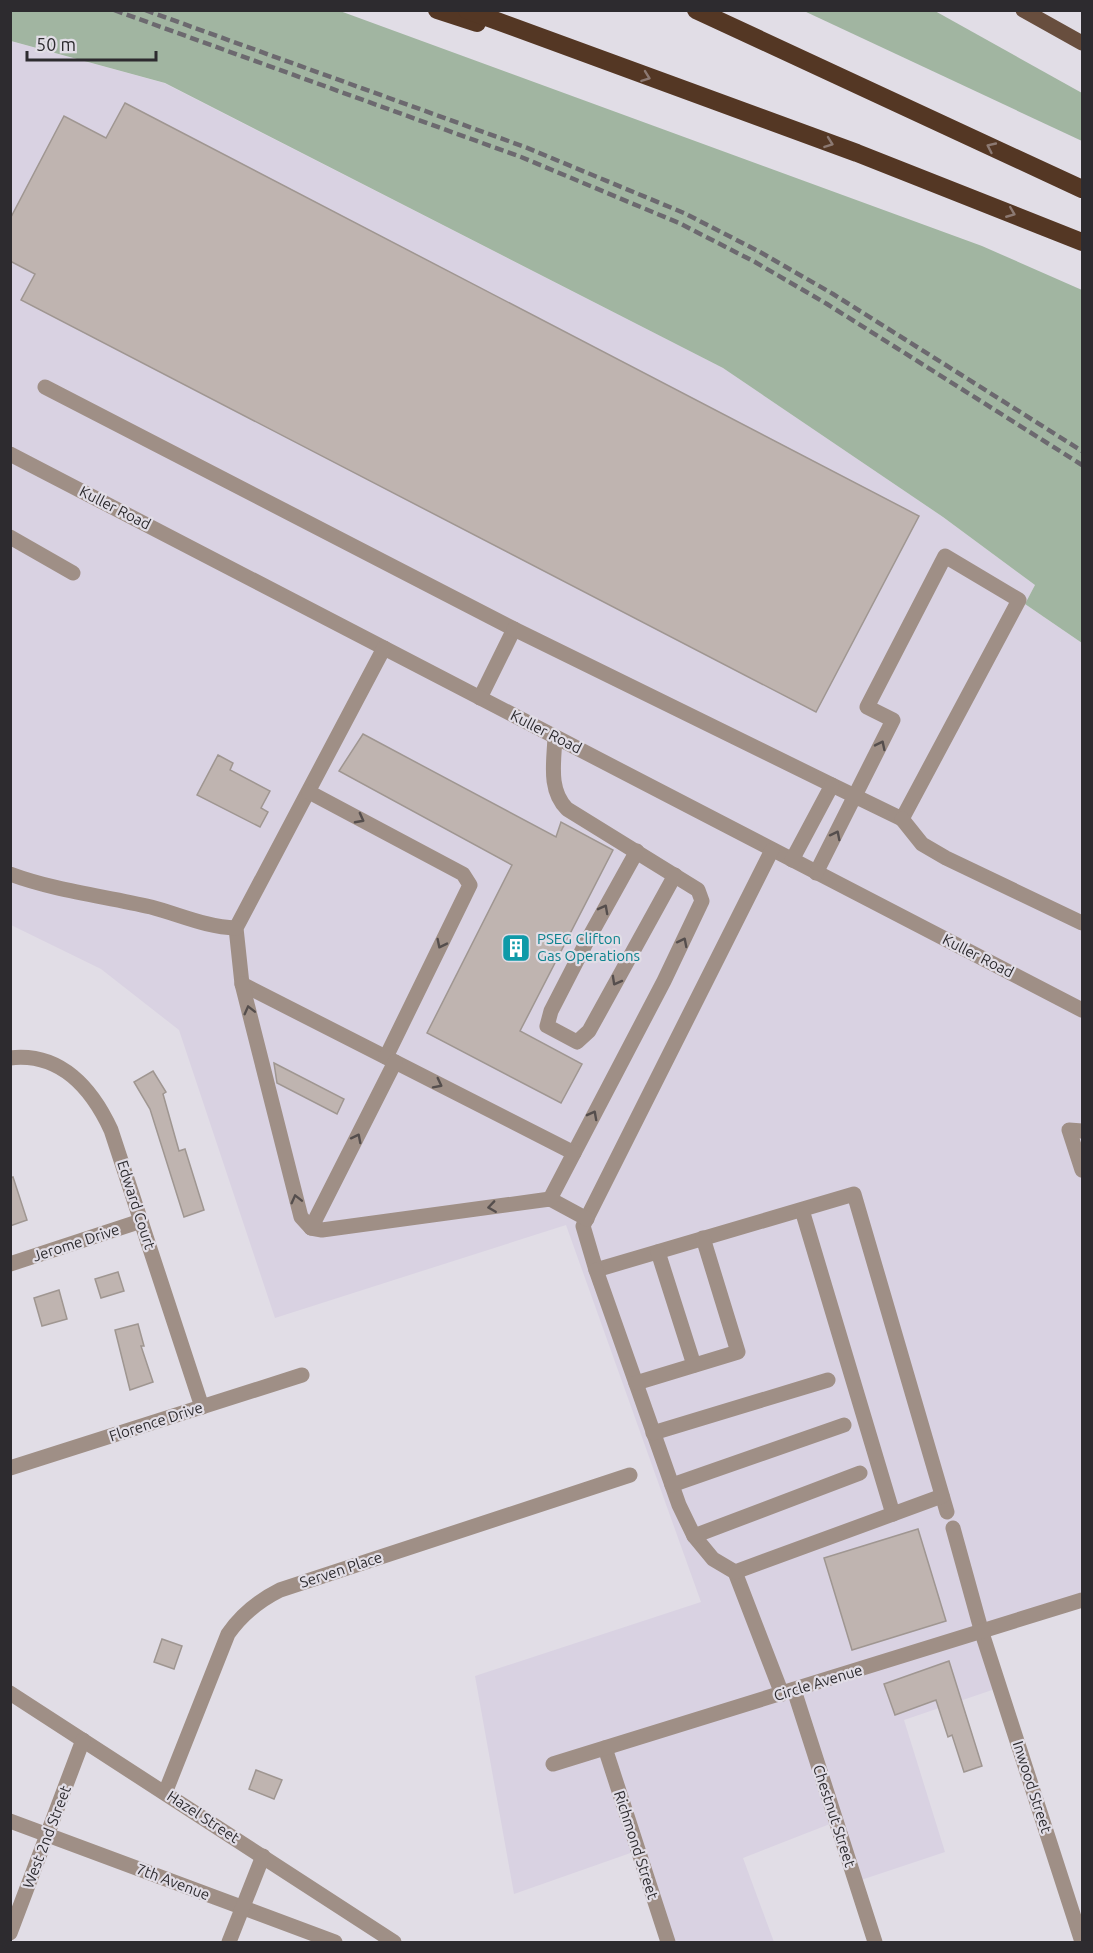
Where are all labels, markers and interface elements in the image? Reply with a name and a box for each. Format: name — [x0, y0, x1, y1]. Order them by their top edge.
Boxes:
scale bar — [27, 24, 156, 62]
text: 50 m — [36, 34, 76, 54]
one-way arrow — [640, 69, 651, 82]
one-way arrow — [824, 135, 834, 148]
one-way arrow — [987, 142, 998, 154]
one-way arrow — [1005, 206, 1016, 218]
street label: Kuller Road — [77, 482, 154, 533]
street label: Kuller Road — [508, 706, 585, 757]
one-way arrow — [873, 741, 885, 752]
one-way arrow — [354, 812, 365, 823]
one-way arrow — [828, 830, 840, 841]
one-way arrow — [597, 905, 608, 915]
place label: PSEG Clifton Gas Operations — [537, 930, 640, 964]
street label: Kuller Road — [940, 930, 1017, 981]
building icon: PSEG Clifton Gas Operations — [500, 932, 532, 964]
one-way arrow — [437, 937, 448, 948]
one-way arrow — [676, 938, 688, 949]
one-way arrow — [612, 975, 623, 985]
one-way arrow — [243, 1006, 256, 1016]
one-way arrow — [432, 1077, 442, 1088]
one-way arrow — [586, 1111, 598, 1122]
one-way arrow — [349, 1134, 361, 1145]
street label: Edward Court — [114, 1158, 159, 1251]
one-way arrow — [291, 1195, 304, 1205]
one-way arrow — [487, 1200, 496, 1212]
street label: Jerome Drive — [30, 1220, 121, 1265]
street label: Florence Drive — [107, 1398, 205, 1445]
street label: Serven Place — [298, 1548, 384, 1591]
street label: Circle Avenue — [772, 1661, 864, 1704]
street label: Inwood Street — [1010, 1739, 1055, 1835]
street label: Chestnut Street — [810, 1762, 859, 1869]
street label: West 2nd Street — [19, 1783, 74, 1891]
street label: Hazel Street — [164, 1787, 243, 1846]
street label: Richmond Street — [611, 1789, 662, 1901]
street label: 7th Avenue — [134, 1860, 212, 1903]

